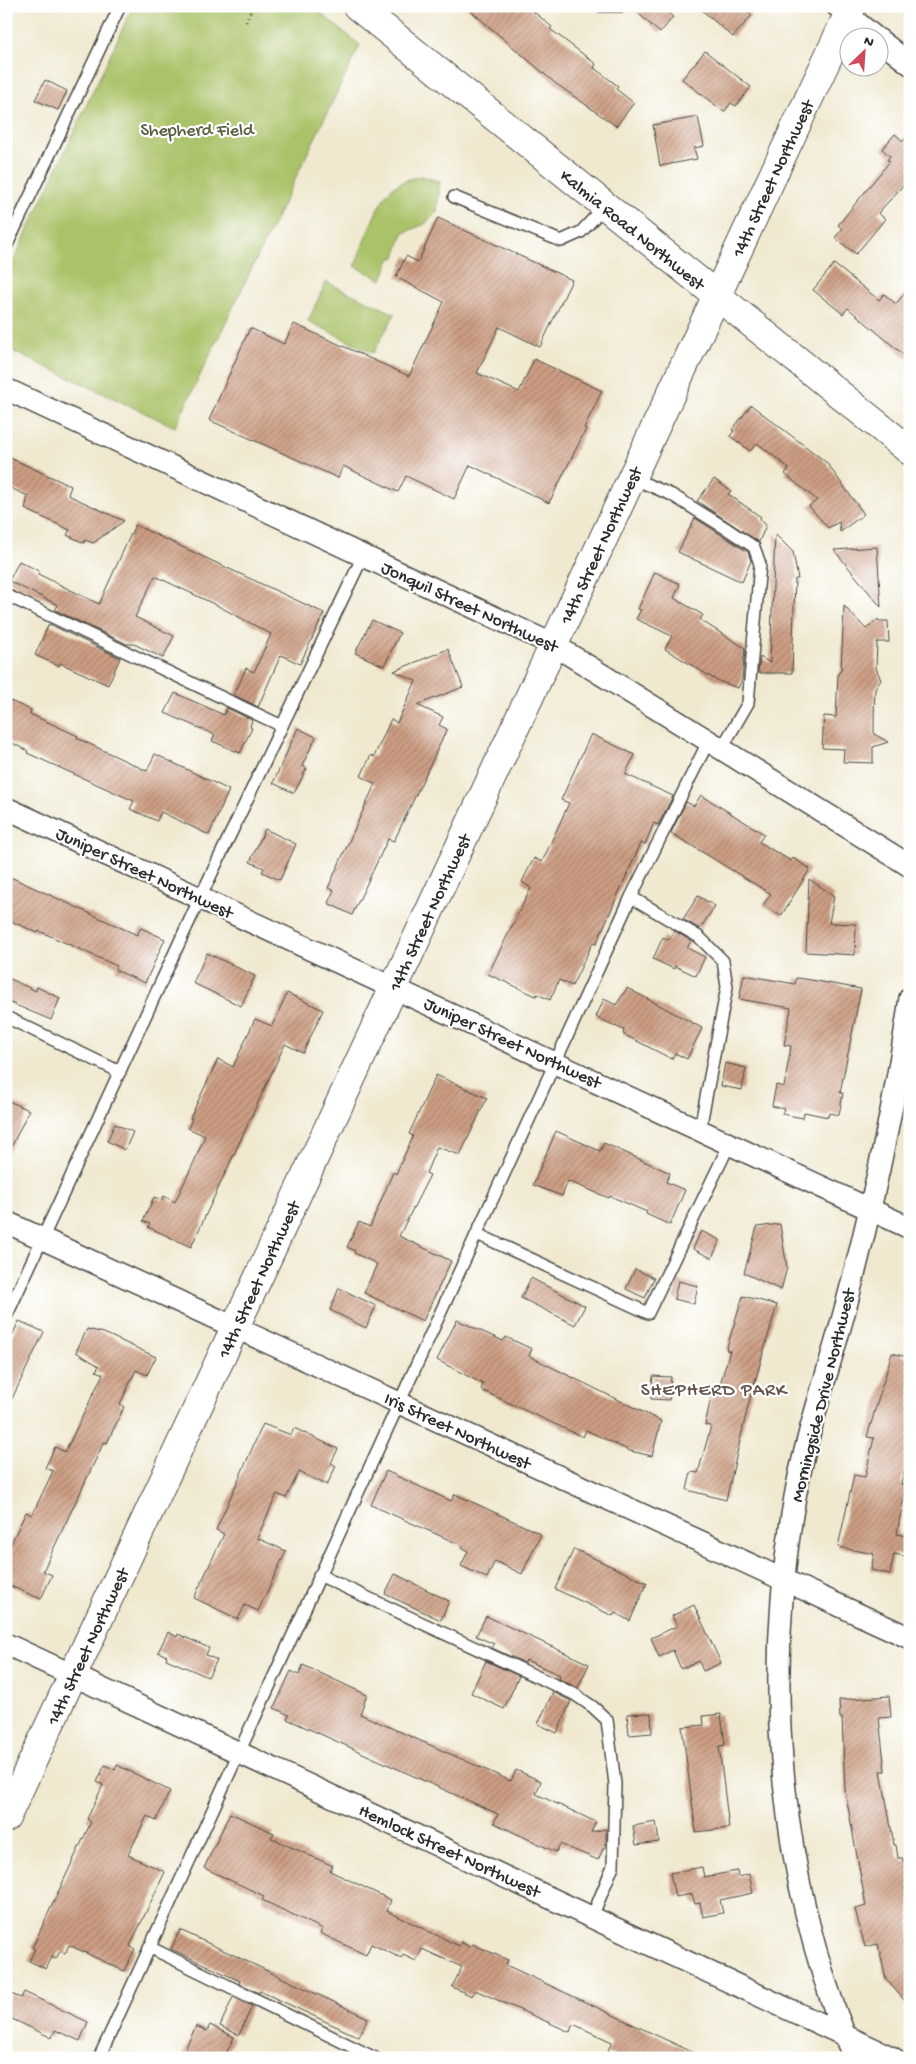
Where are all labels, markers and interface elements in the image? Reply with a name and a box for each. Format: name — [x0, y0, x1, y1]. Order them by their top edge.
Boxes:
north arrow — [838, 28, 888, 78]
text: N — [861, 33, 876, 52]
street label: 14th Street Northwest — [728, 96, 821, 262]
park label: Shepherd Field — [140, 121, 255, 142]
street label: Kalmia Road Northwest — [555, 166, 709, 297]
street label: 14th Street Northwest — [556, 463, 649, 629]
street label: Jonquil Street Northwest — [377, 558, 562, 659]
street label: Juniper Street Northwest — [52, 824, 237, 925]
street label: 14th Street Northwest — [385, 830, 478, 996]
street label: Juniper Street Northwest — [420, 994, 605, 1095]
street label: 14th Street Northwest — [214, 1197, 307, 1363]
street label: Morningside Drive Northwest — [788, 1285, 862, 1505]
district label: SHEPHERD PARK — [641, 1380, 789, 1403]
street label: Iris Street Northwest — [380, 1389, 535, 1476]
street label: 14th Street Northwest — [43, 1564, 136, 1730]
street label: Hemlock Street Northwest — [355, 1801, 545, 1904]

